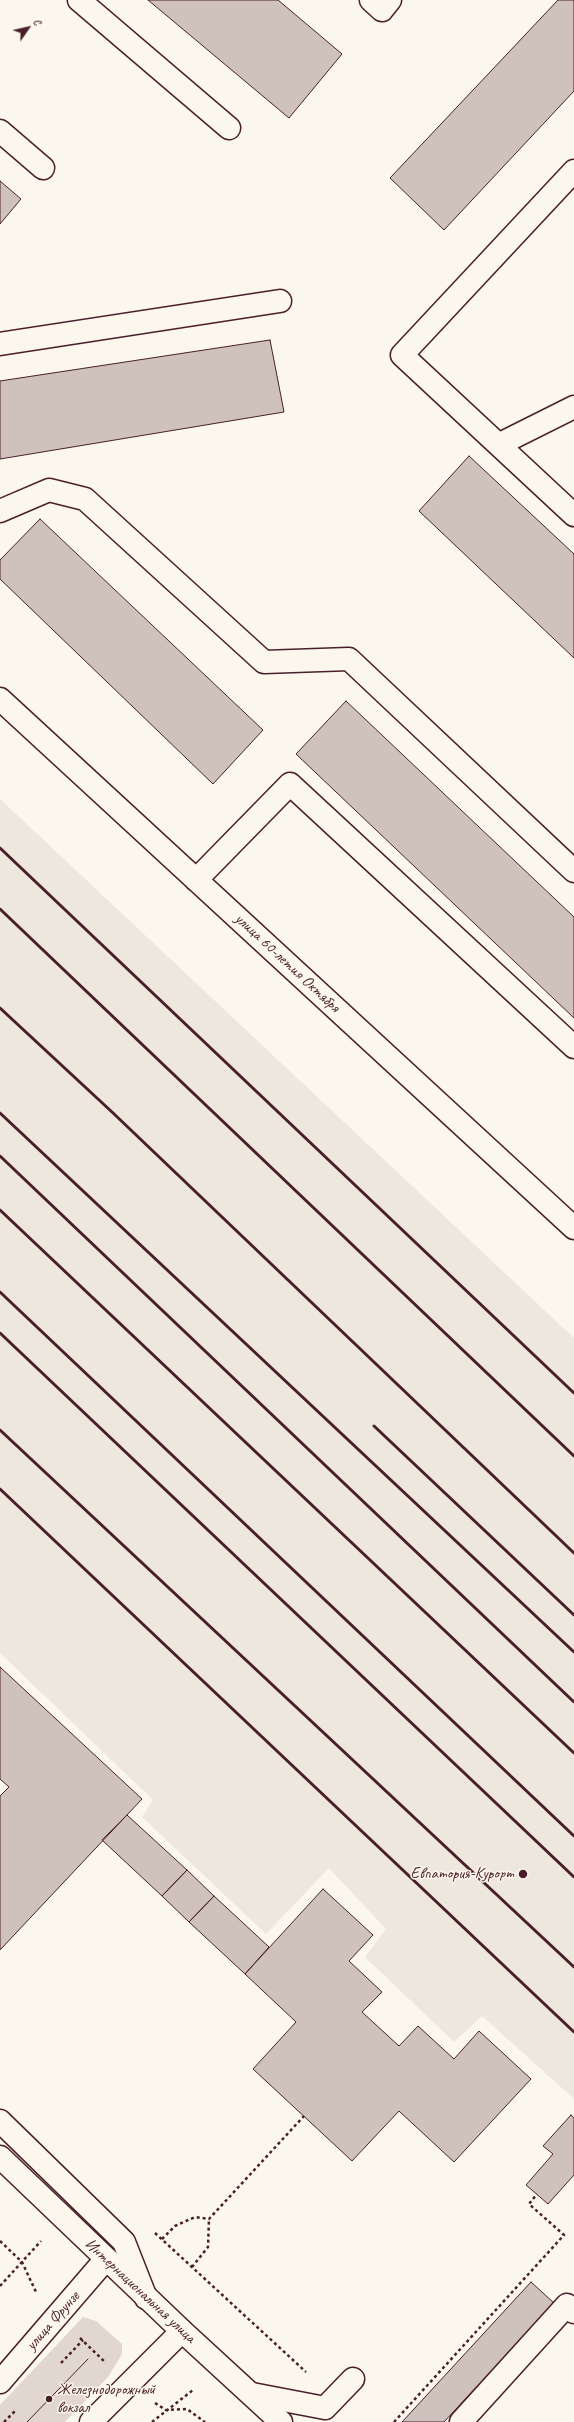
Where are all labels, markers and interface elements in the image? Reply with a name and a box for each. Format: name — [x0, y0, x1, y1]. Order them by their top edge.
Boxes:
north arrow — [8, 8, 48, 48]
text: С — [31, 15, 45, 27]
street label: улица 60-летия Октября — [231, 909, 343, 1017]
place label: Евпатория-Курорт — [410, 1864, 514, 1884]
marker: Евпатория-Курорт — [517, 1868, 529, 1880]
street label: Интернациональная улица — [81, 2235, 199, 2347]
street label: улица Фрунзе — [22, 2287, 84, 2355]
place label: Железнодорожный вокзал — [57, 2380, 155, 2418]
marker: Железнодорожный вокзал — [44, 2394, 54, 2404]

